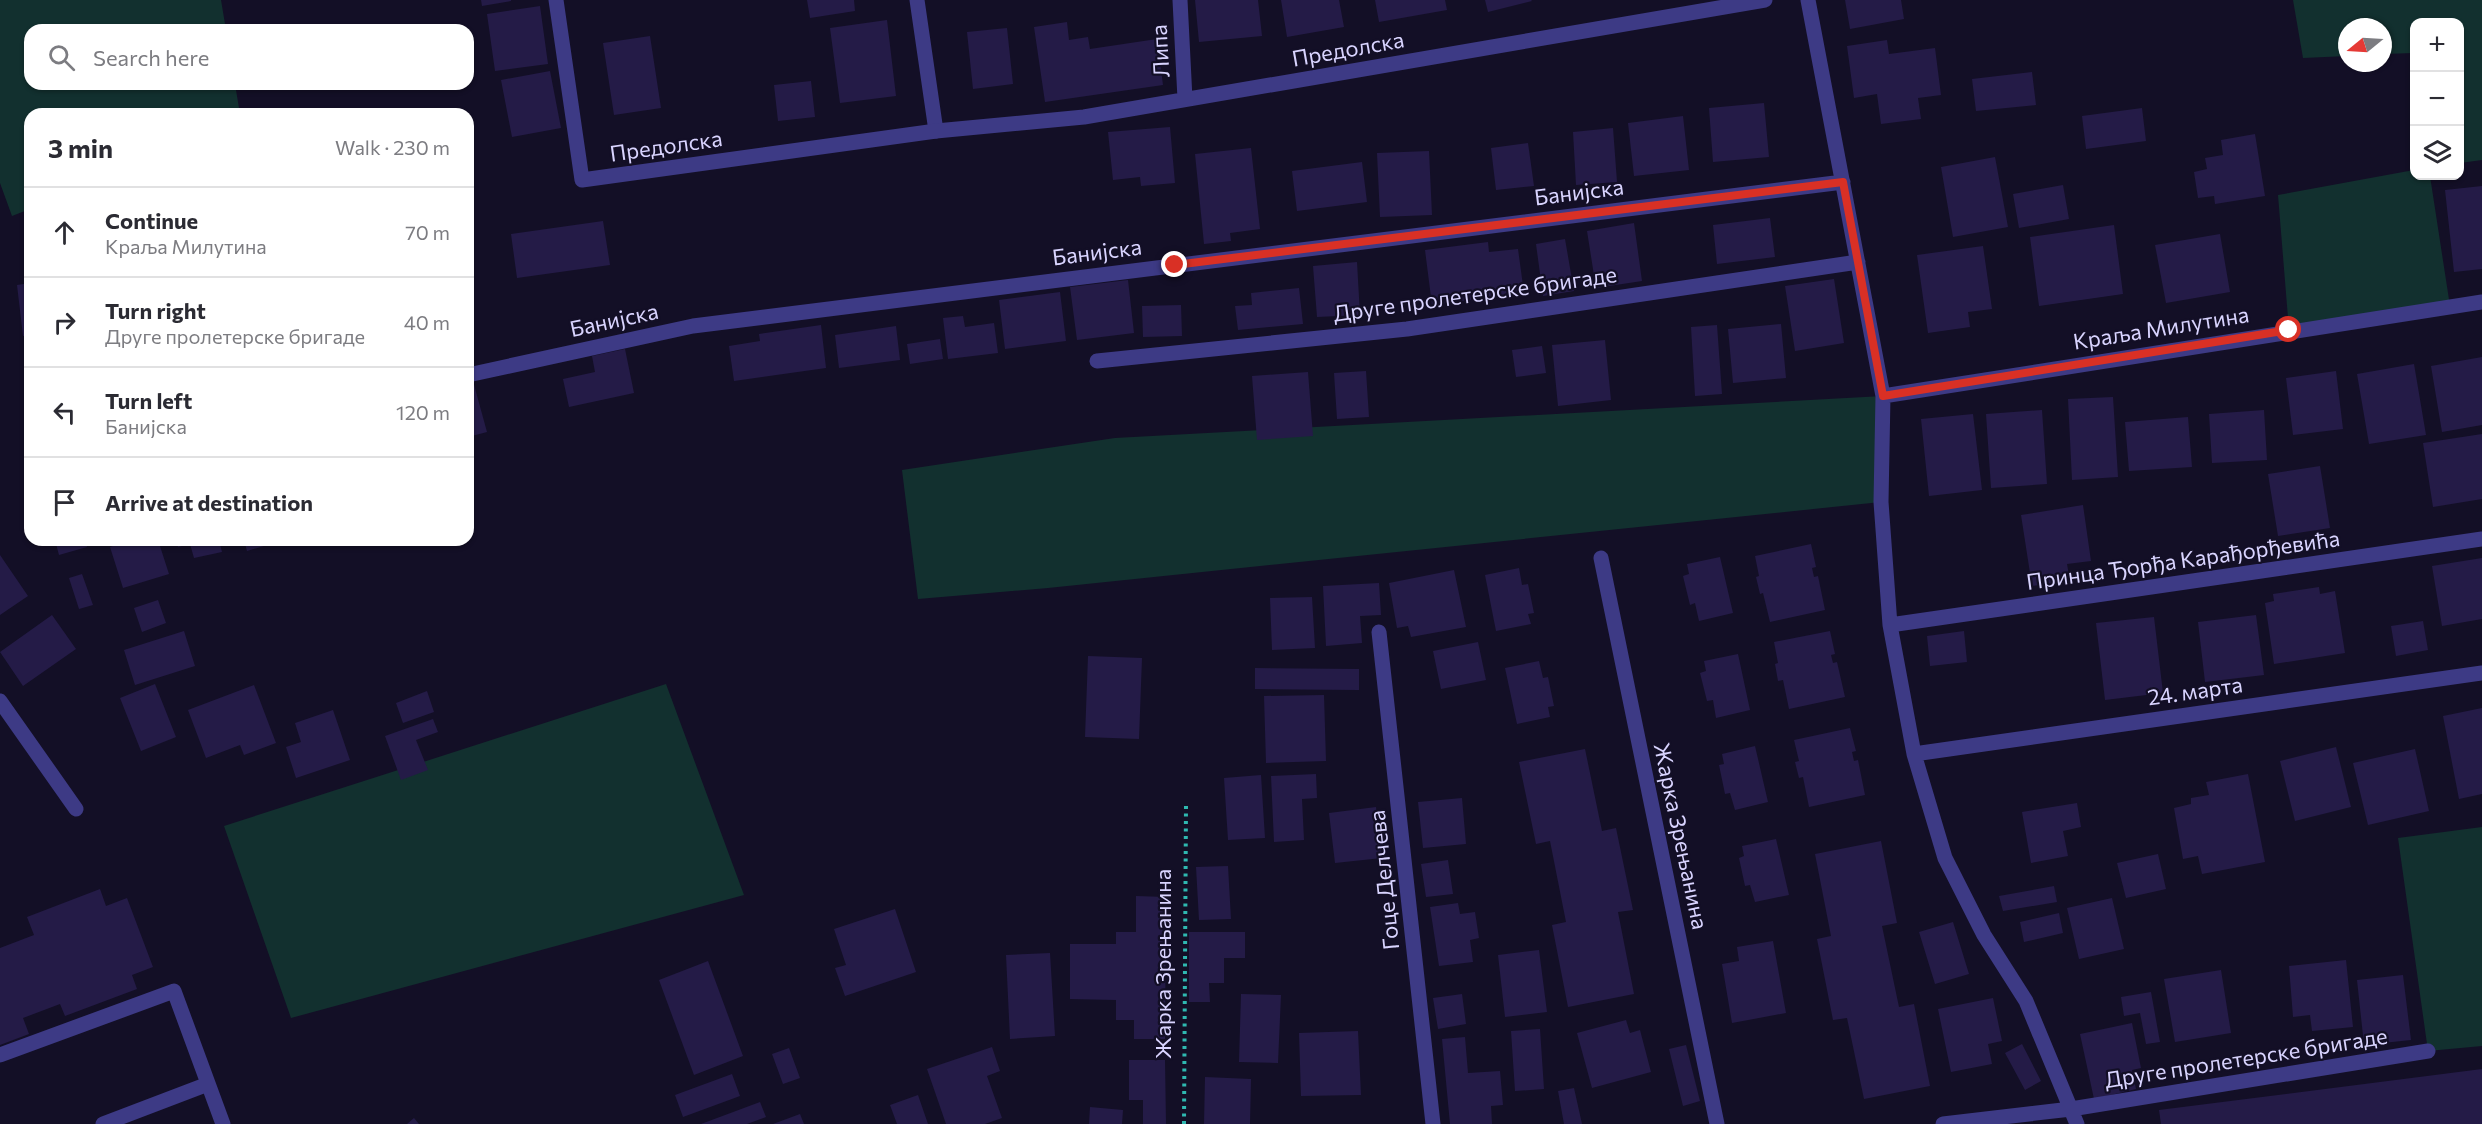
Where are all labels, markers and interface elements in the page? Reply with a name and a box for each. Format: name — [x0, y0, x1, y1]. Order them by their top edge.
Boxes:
north arrow — [2338, 18, 2392, 72]
map controls — [2410, 18, 2464, 180]
button: + — [2410, 18, 2464, 72]
search box — [24, 24, 474, 90]
street label: Липа — [1145, 24, 1174, 78]
street label: Предолска — [1290, 25, 1406, 72]
icon: search — [45, 41, 78, 74]
text: Search here — [93, 44, 209, 71]
button: − — [2410, 72, 2464, 126]
street label: Предолска — [608, 124, 724, 167]
button: layers — [2410, 126, 2464, 180]
text: 3 min — [48, 132, 113, 163]
text: Walk · 230 m — [335, 135, 450, 159]
street label: Банијска — [1533, 173, 1625, 210]
text: Continue — [105, 207, 198, 234]
icon: ahead — [48, 216, 81, 249]
text: 70 m — [405, 220, 450, 244]
street label: Банијска — [1051, 233, 1143, 270]
text: Краља Милутина — [105, 234, 267, 258]
route end — [1161, 251, 1187, 277]
street label: Друге пролетерске бригаде — [1331, 260, 1619, 327]
text: Turn right — [105, 297, 206, 324]
street label: Банијска — [567, 297, 661, 342]
street label: Краља Милутина — [2071, 300, 2251, 355]
icon: right — [48, 306, 81, 339]
text: 40 m — [404, 310, 450, 334]
route start — [2275, 316, 2301, 342]
text: Друге пролетерске бригаде — [105, 324, 365, 348]
text: Turn left — [105, 387, 192, 414]
icon: left — [48, 396, 81, 429]
text: 120 m — [396, 400, 450, 424]
text: Банијска — [105, 414, 187, 438]
icon: arrive — [48, 486, 81, 519]
text: Arrive at destination — [105, 489, 313, 516]
street label: Принца Ђорђа Карађорђевића — [2024, 524, 2341, 595]
street label: 24. марта — [2146, 670, 2244, 711]
street label: Жарка Зрењанина — [1648, 740, 1714, 932]
street label: Гоце Делчева — [1363, 809, 1404, 951]
street label: Жарка Зрењанина — [1149, 869, 1176, 1059]
street label: Друге пролетерске бригаде — [2102, 1022, 2389, 1093]

